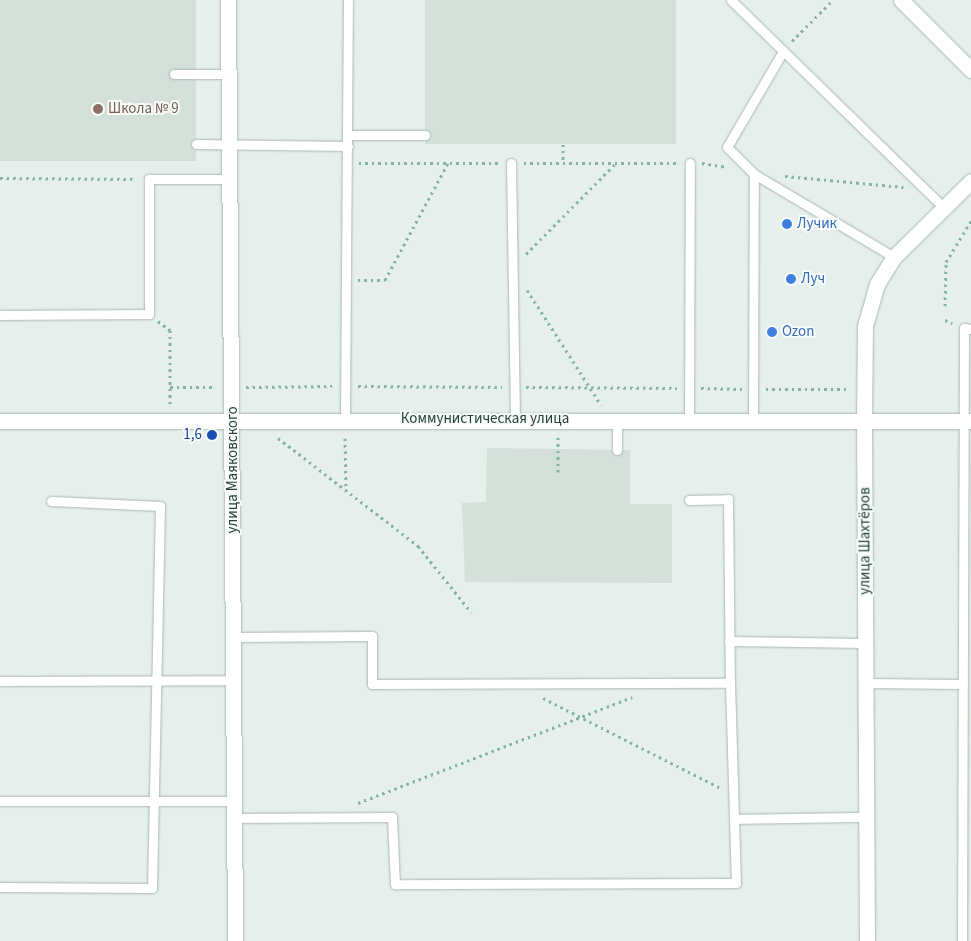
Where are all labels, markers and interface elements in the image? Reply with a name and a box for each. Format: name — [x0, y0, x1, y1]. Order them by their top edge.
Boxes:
place label: Школа № 9 — [108, 100, 179, 118]
marker: Школа № 9 — [92, 103, 104, 115]
place label: Лучик — [797, 215, 837, 233]
marker: Лучик — [781, 218, 793, 230]
place label: Луч — [801, 270, 825, 288]
marker: Луч — [785, 273, 797, 285]
place label: Ozon — [782, 323, 814, 341]
marker: Ozon — [766, 326, 778, 338]
street label: улица Маяковского — [224, 406, 242, 534]
street label: Коммунистическая улица — [401, 410, 569, 428]
place label: 1,6 — [183, 426, 202, 444]
marker: 1,6 — [206, 429, 218, 441]
street label: улица Шахтёров — [856, 487, 874, 595]

